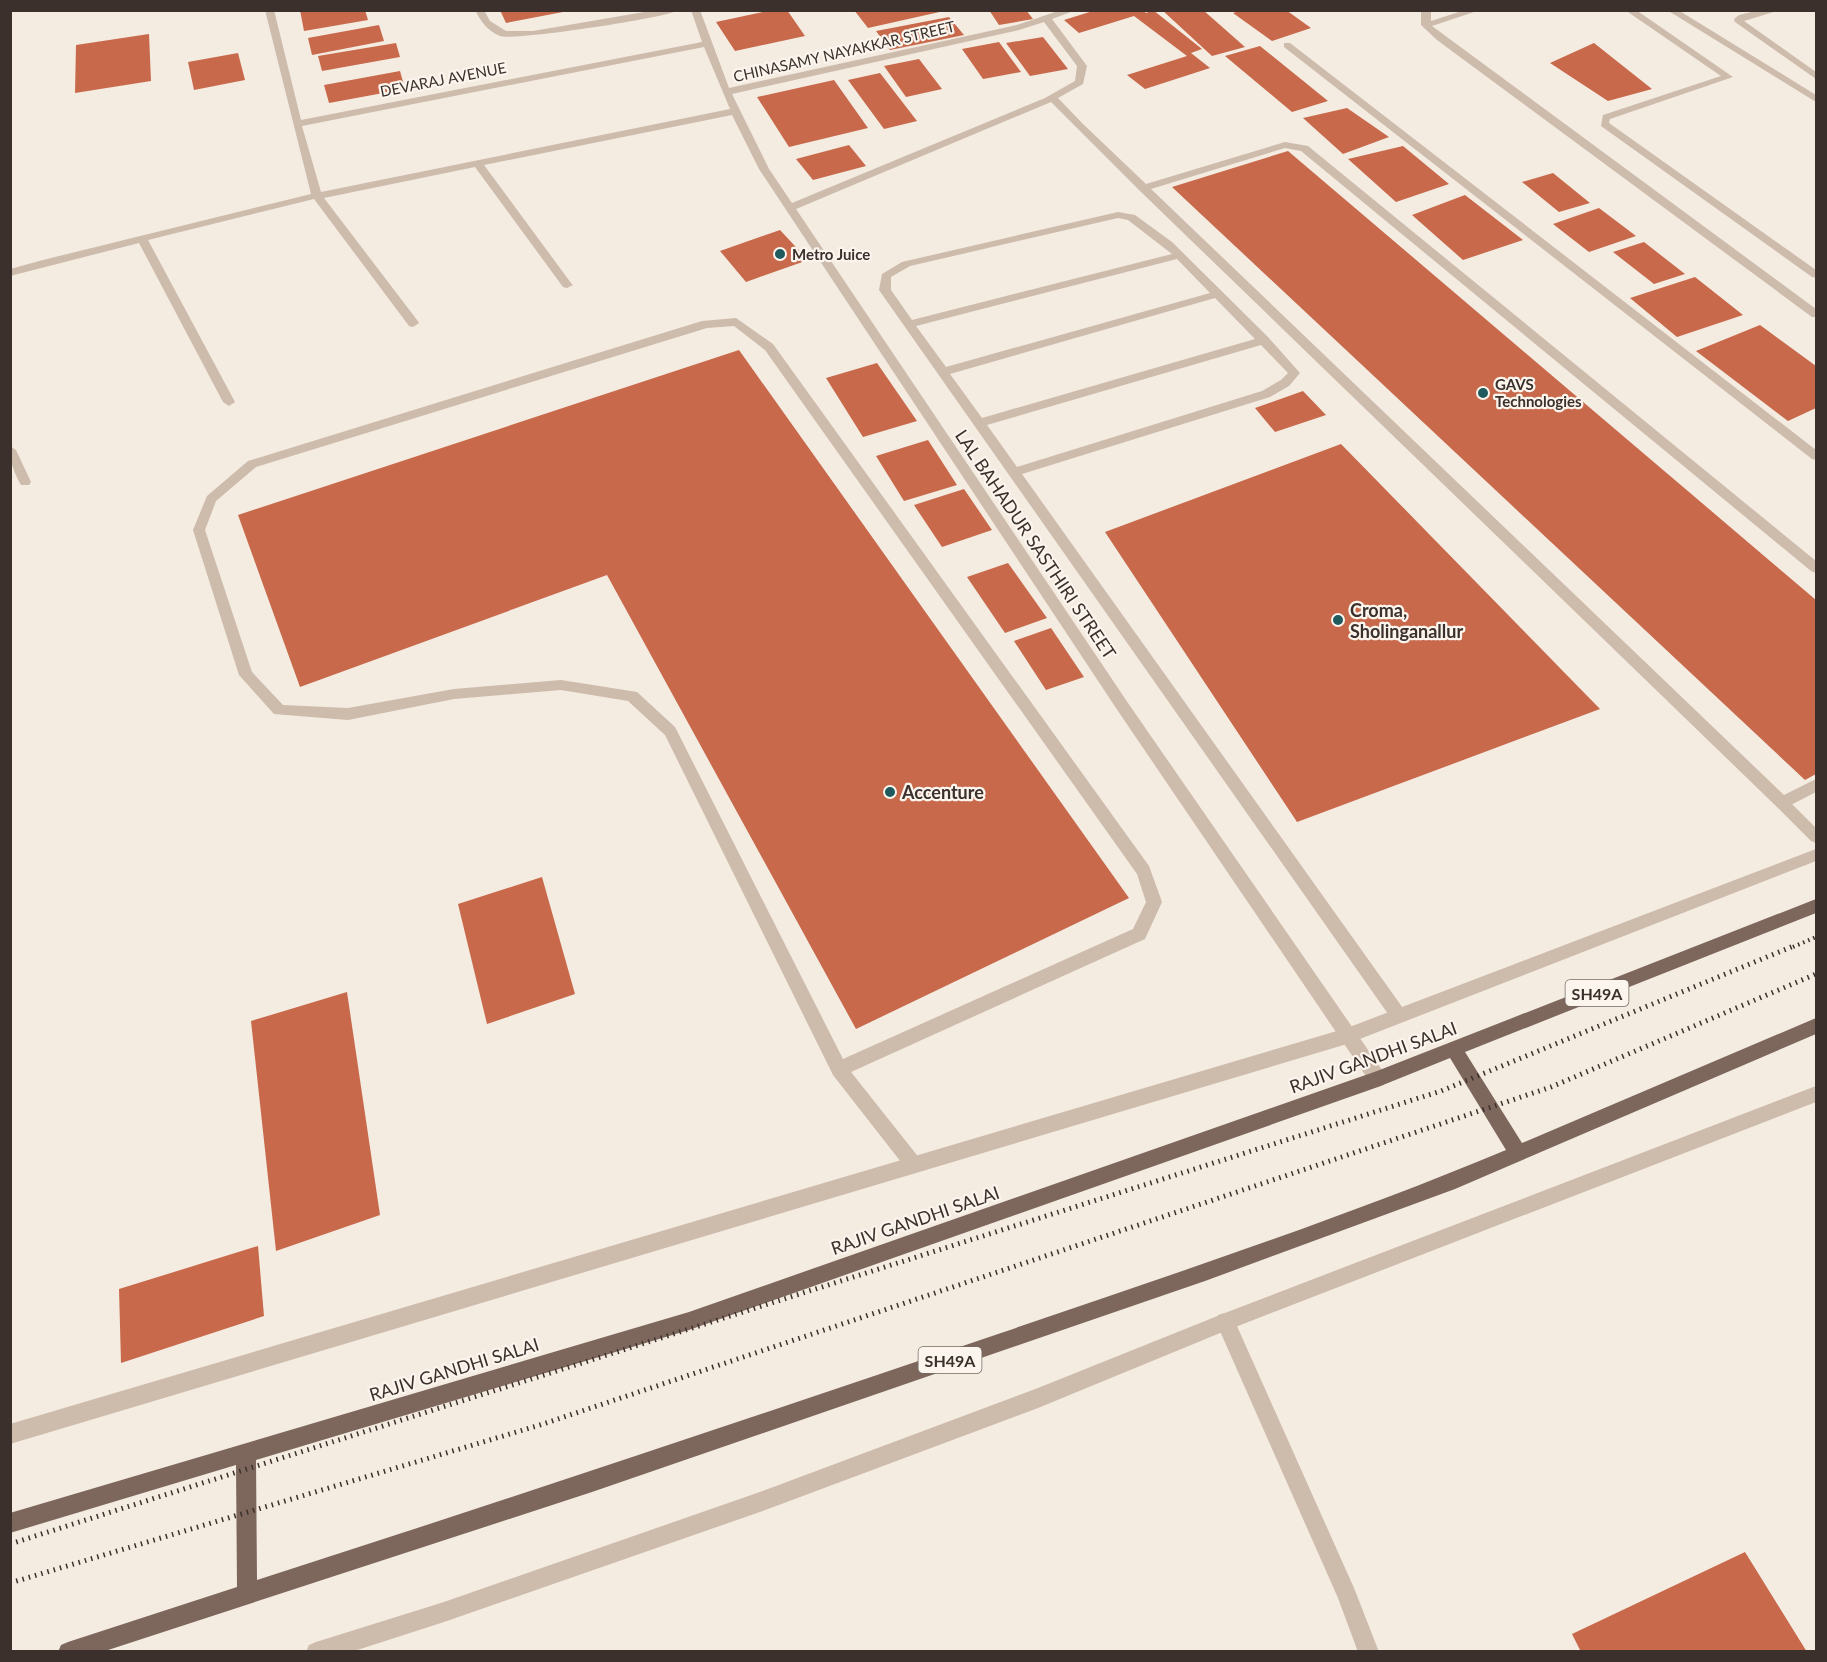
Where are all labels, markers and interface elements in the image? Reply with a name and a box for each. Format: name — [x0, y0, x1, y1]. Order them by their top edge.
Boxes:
street label: CHINASAMY NAYAKKAR STREET — [731, 17, 957, 85]
street label: DEVARAJ AVENUE — [378, 58, 508, 100]
place label: Metro Juice — [792, 245, 870, 263]
marker: Metro Juice — [773, 247, 787, 261]
place label: GAVS Technologies — [1495, 375, 1582, 410]
marker: GAVS Technologies — [1476, 386, 1490, 400]
street label: LAL BAHADUR SASTHIRI STREET — [951, 425, 1121, 663]
place label: Croma, Sholinganallur — [1350, 599, 1463, 642]
marker: Croma, Sholinganallur — [1331, 613, 1345, 627]
place label: Accenture — [901, 781, 984, 803]
marker: Accenture — [883, 785, 897, 799]
road number: SH49A — [1566, 980, 1628, 1006]
street label: RAJIV GANDHI SALAI — [1286, 1016, 1460, 1098]
street label: RAJIV GANDHI SALAI — [828, 1181, 1002, 1259]
street label: RAJIV GANDHI SALAI — [366, 1333, 542, 1405]
road number: SH49A — [918, 1347, 982, 1373]

